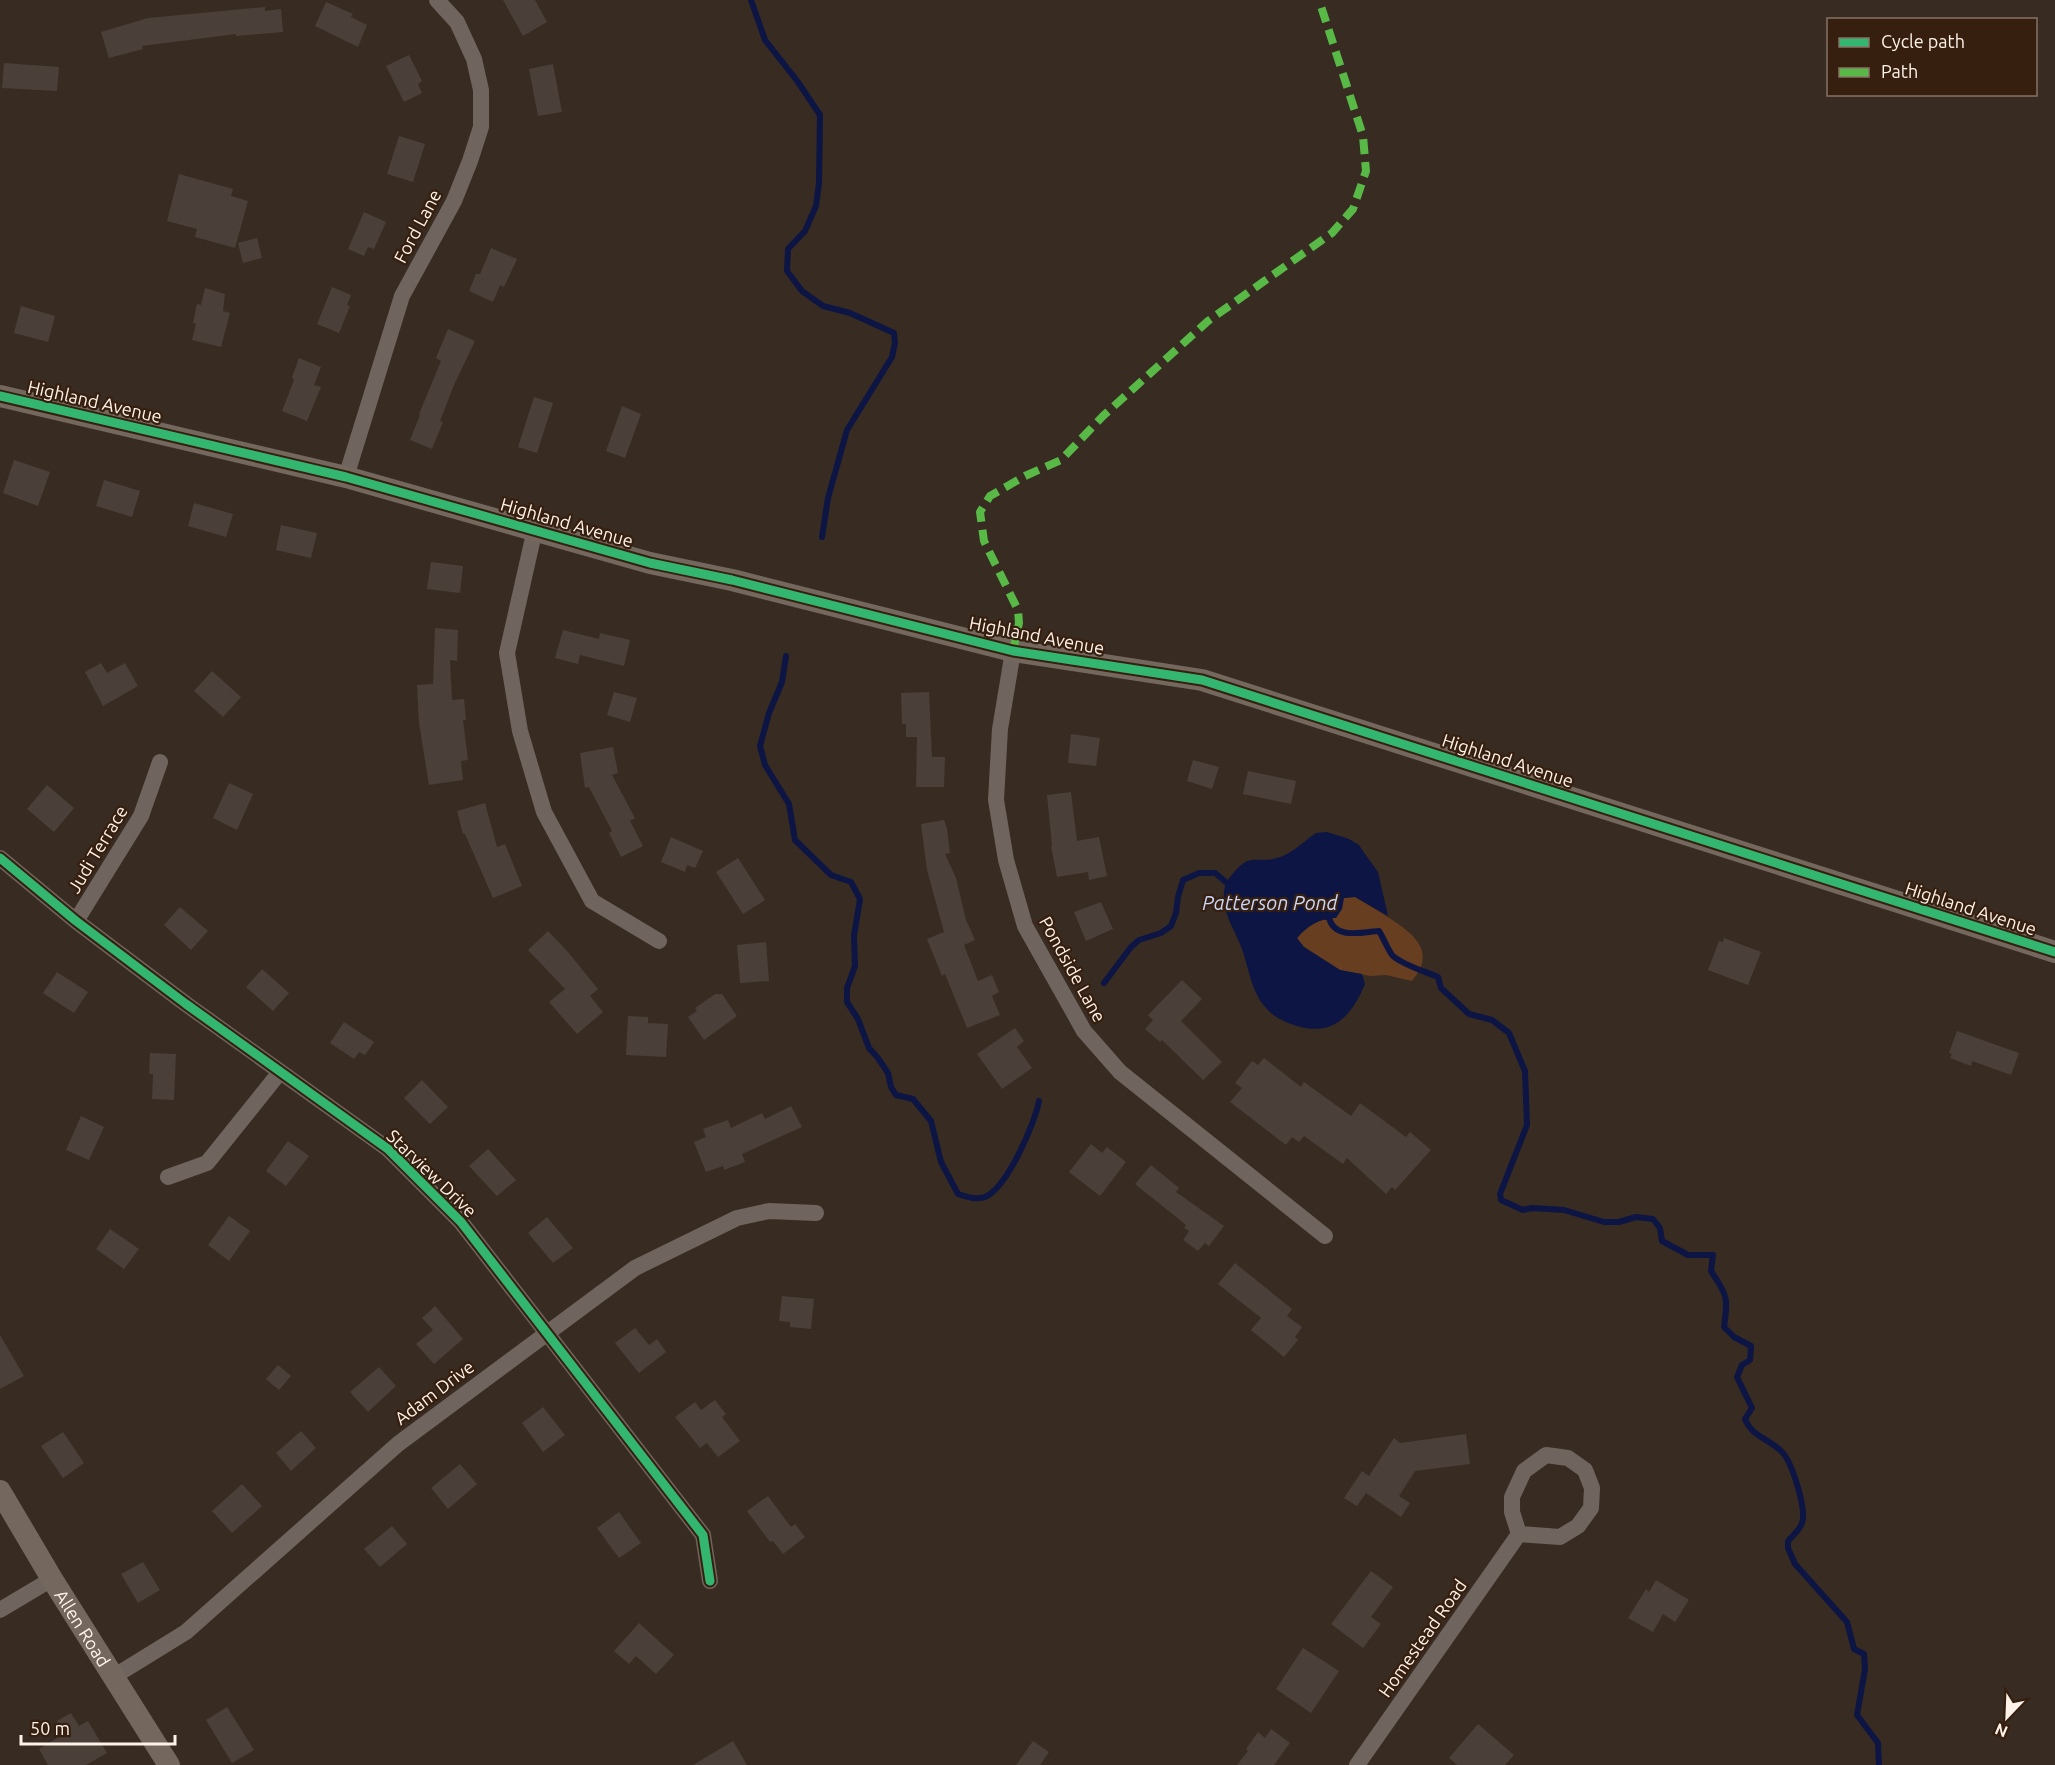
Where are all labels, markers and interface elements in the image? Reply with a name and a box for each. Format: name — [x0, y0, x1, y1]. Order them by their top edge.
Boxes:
legend — [1827, 18, 2037, 96]
text: Cycle path — [1881, 31, 1965, 51]
text: Path — [1881, 61, 1918, 81]
street label: Ford Lane — [389, 186, 445, 266]
street label: Highland Avenue — [26, 376, 164, 426]
street label: Highland Avenue — [498, 493, 636, 551]
street label: Highland Avenue — [968, 612, 1106, 658]
street label: Highland Avenue — [1440, 729, 1576, 791]
street label: Judi Terrace — [63, 802, 131, 896]
street label: Highland Avenue — [1903, 877, 2039, 939]
water label: Patterson Pond — [1202, 891, 1339, 914]
street label: Pondside Lane — [1036, 913, 1110, 1025]
street label: Starview Drive — [383, 1125, 481, 1221]
street label: Adam Drive — [391, 1356, 477, 1428]
street label: Homestead Road — [1374, 1575, 1470, 1701]
street label: Allen Road — [51, 1586, 114, 1670]
north arrow — [1977, 1687, 2037, 1747]
scale bar — [21, 1708, 176, 1746]
text: 50 m — [30, 1718, 70, 1738]
text: N — [1992, 1720, 2010, 1741]

